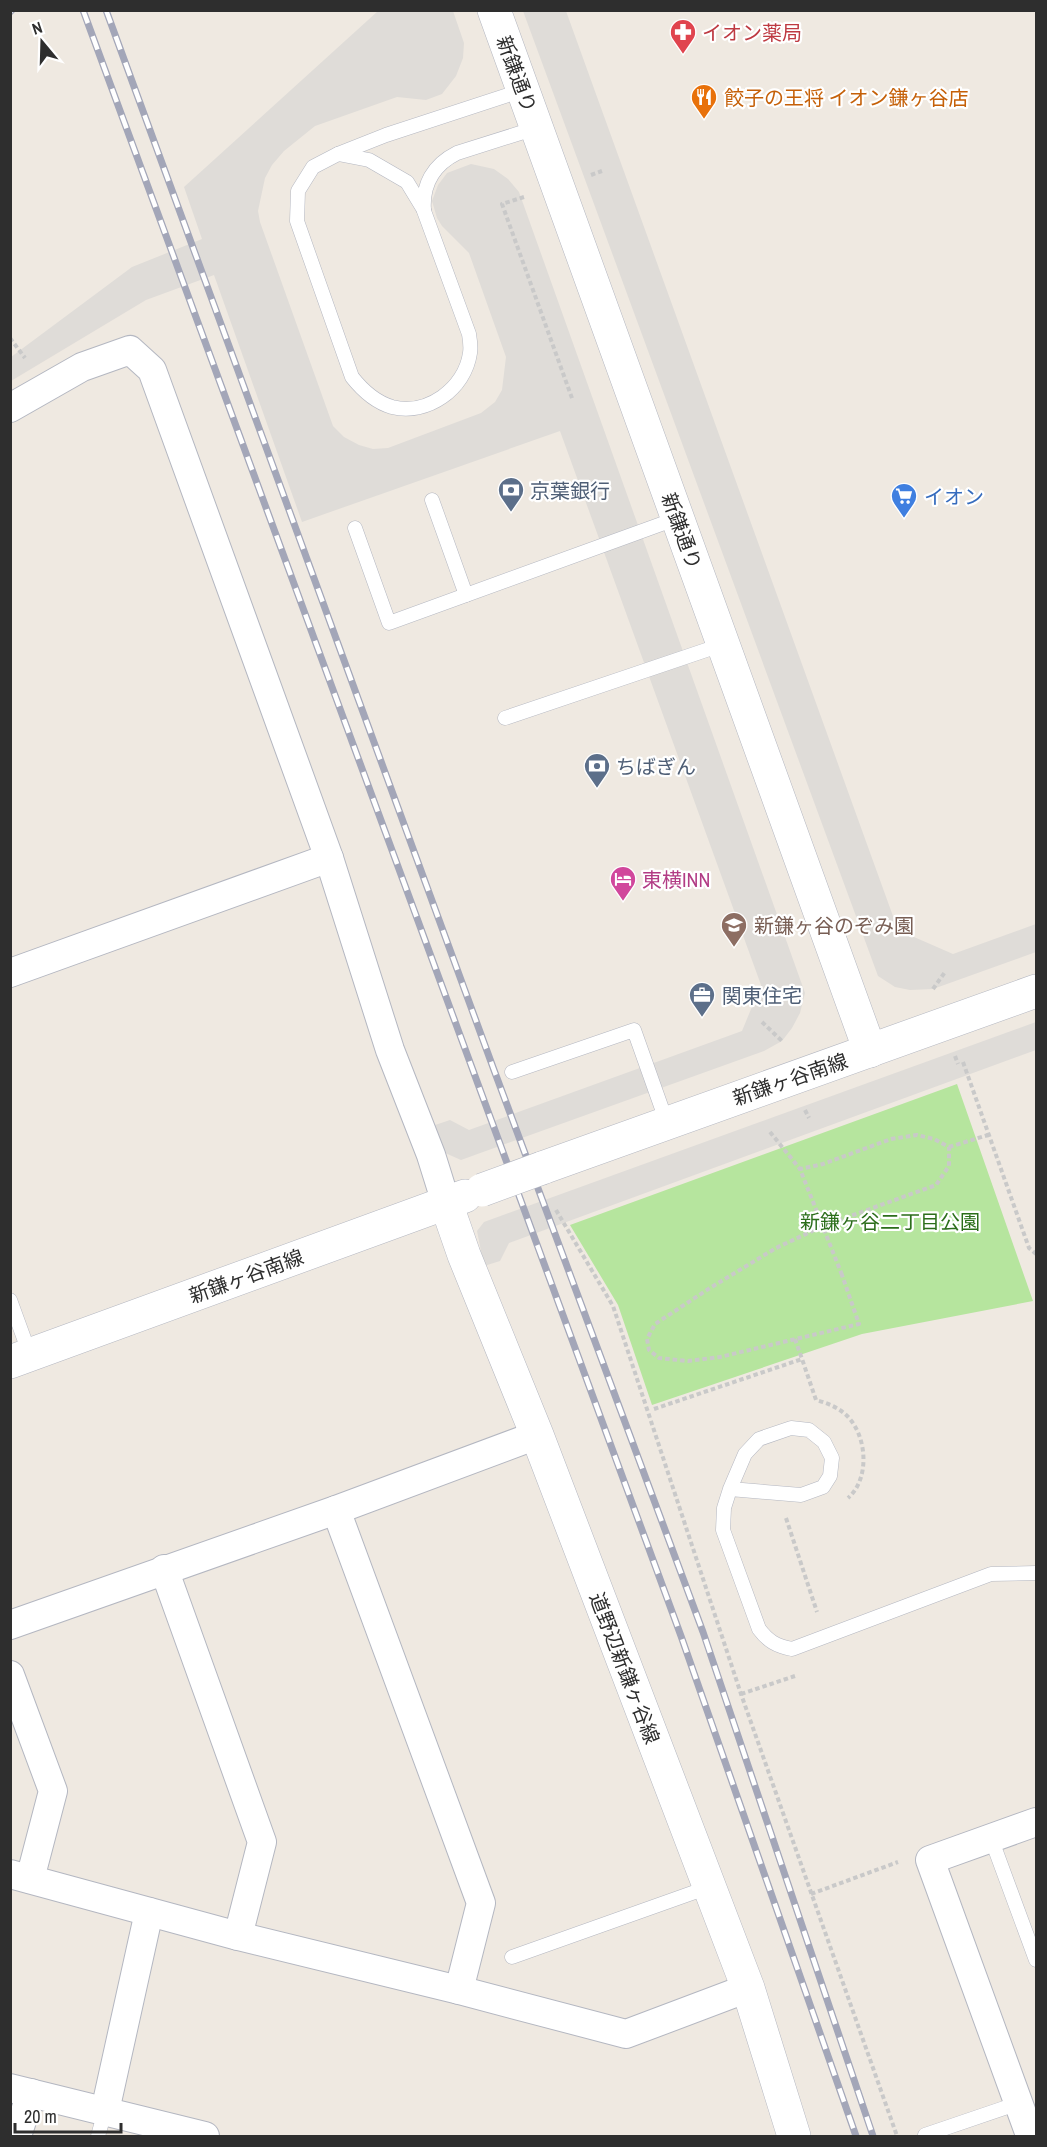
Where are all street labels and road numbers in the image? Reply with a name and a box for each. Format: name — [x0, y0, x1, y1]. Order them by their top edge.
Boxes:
street label: 新鎌通り — [491, 32, 543, 116]
street label: 新鎌通り — [656, 489, 708, 573]
street label: 新鎌ヶ谷南線 — [729, 1047, 851, 1111]
street label: 新鎌ヶ谷南線 — [185, 1243, 307, 1309]
street label: 道野辺新鎌ヶ谷線 — [584, 1588, 666, 1748]

